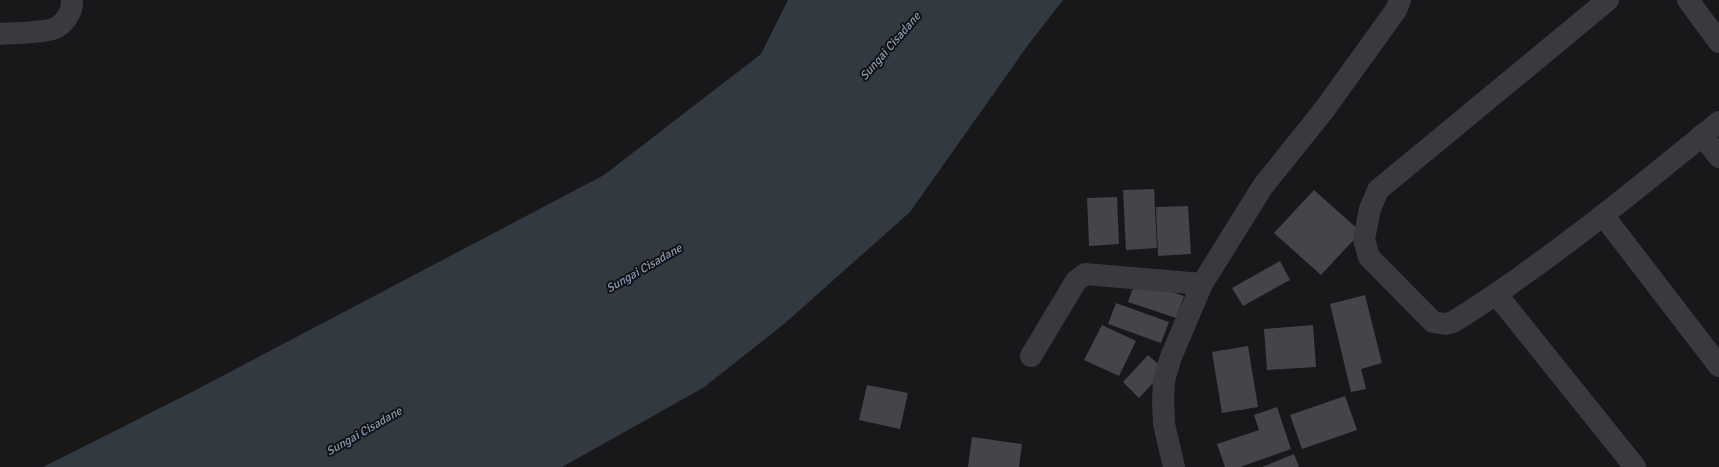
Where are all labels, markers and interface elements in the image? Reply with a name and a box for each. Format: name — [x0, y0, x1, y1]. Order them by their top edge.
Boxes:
water label: Sungai Cisadane — [857, 9, 925, 83]
water label: Sungai Cisadane — [604, 240, 686, 296]
water label: Sungai Cisadane — [324, 403, 406, 459]

